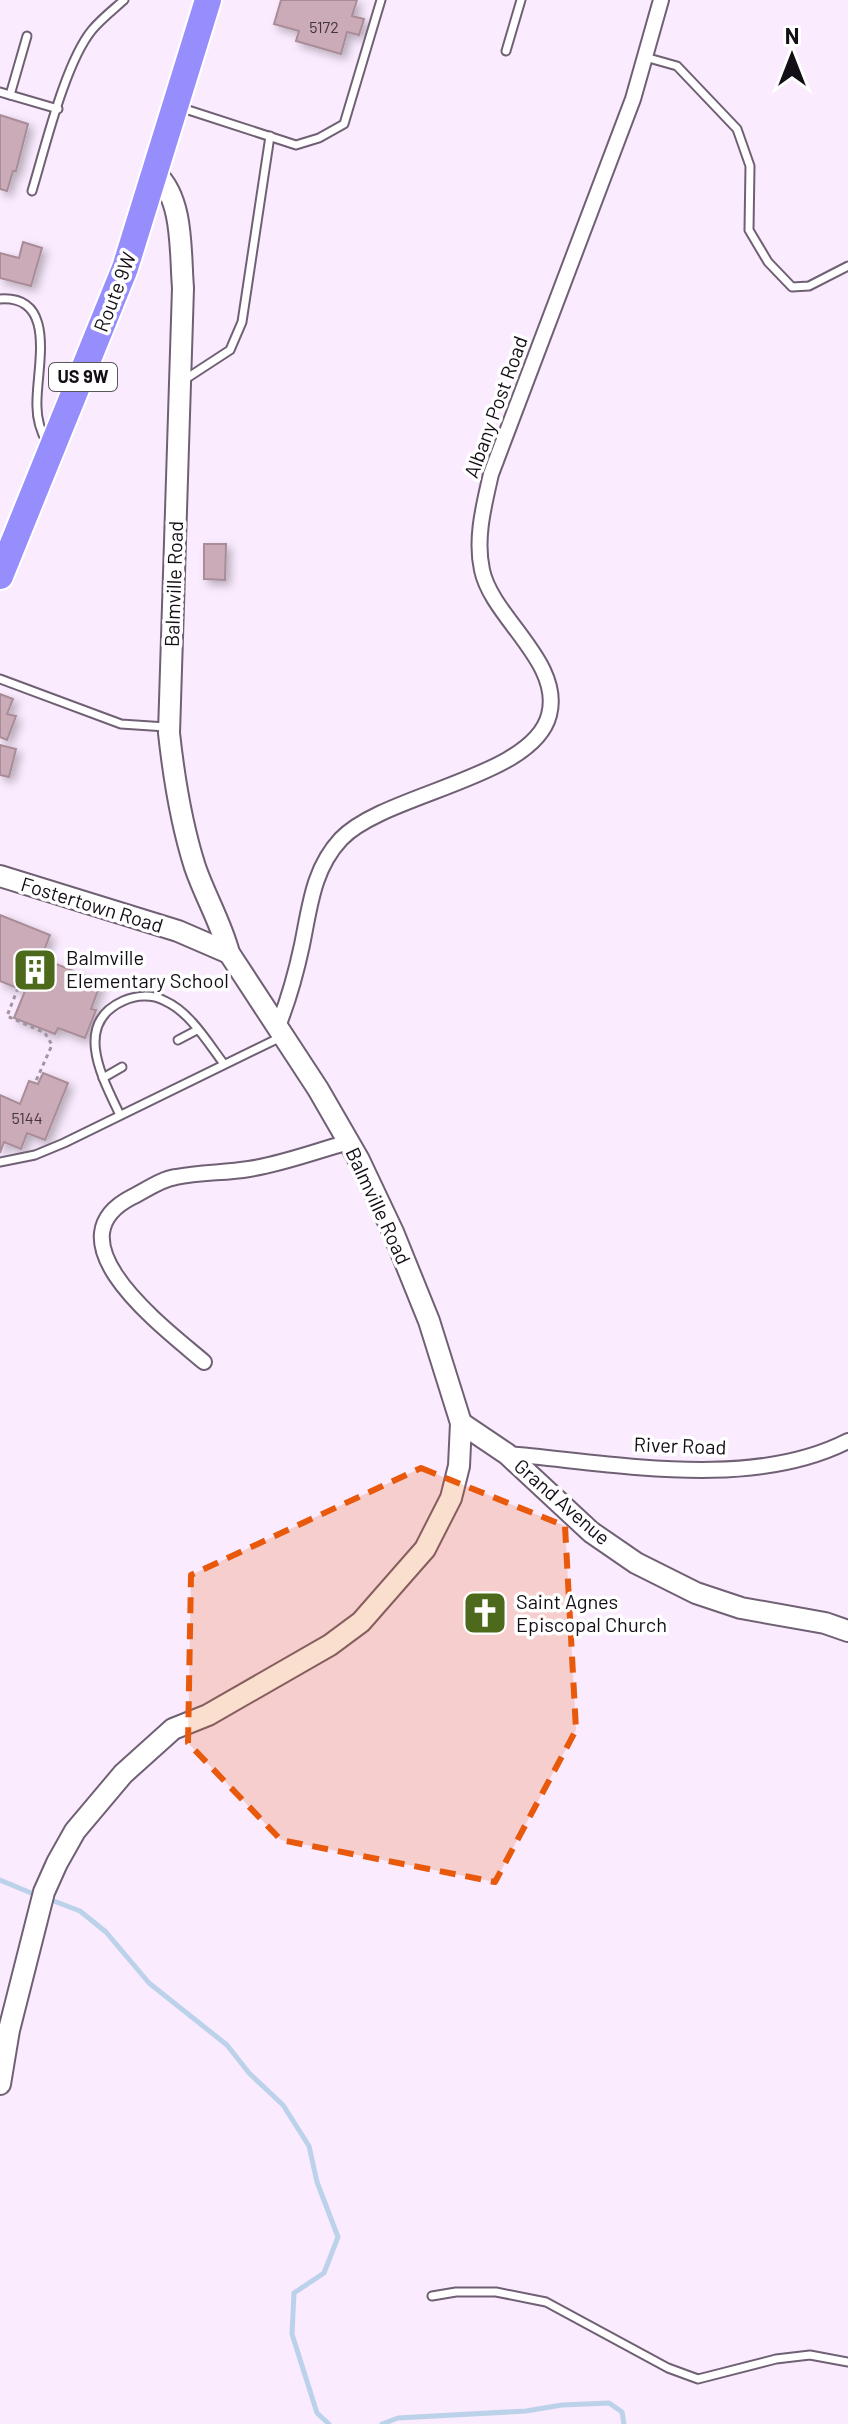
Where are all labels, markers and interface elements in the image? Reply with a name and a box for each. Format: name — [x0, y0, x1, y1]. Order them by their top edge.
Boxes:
north arrow — [752, 16, 832, 96]
house number: 5172 — [309, 17, 339, 36]
text: N — [785, 22, 799, 48]
street label: Route 9W — [88, 248, 140, 335]
street label: Albany Post Road — [458, 332, 532, 481]
road number: US 9W — [49, 363, 117, 391]
street label: Balmville Road — [159, 520, 187, 647]
street label: Fostertown Road — [18, 871, 166, 937]
place label: Balmville Elementary School — [66, 945, 229, 992]
building icon: Balmville Elementary School — [11, 946, 59, 994]
house number: 5144 — [11, 1108, 43, 1127]
street label: Balmville Road — [341, 1143, 416, 1268]
street label: River Road — [633, 1431, 727, 1459]
street label: Grand Avenue — [510, 1453, 615, 1549]
church icon: Saint Agnes Episcopal Church — [461, 1589, 509, 1637]
place label: Saint Agnes Episcopal Church — [516, 1589, 667, 1636]

